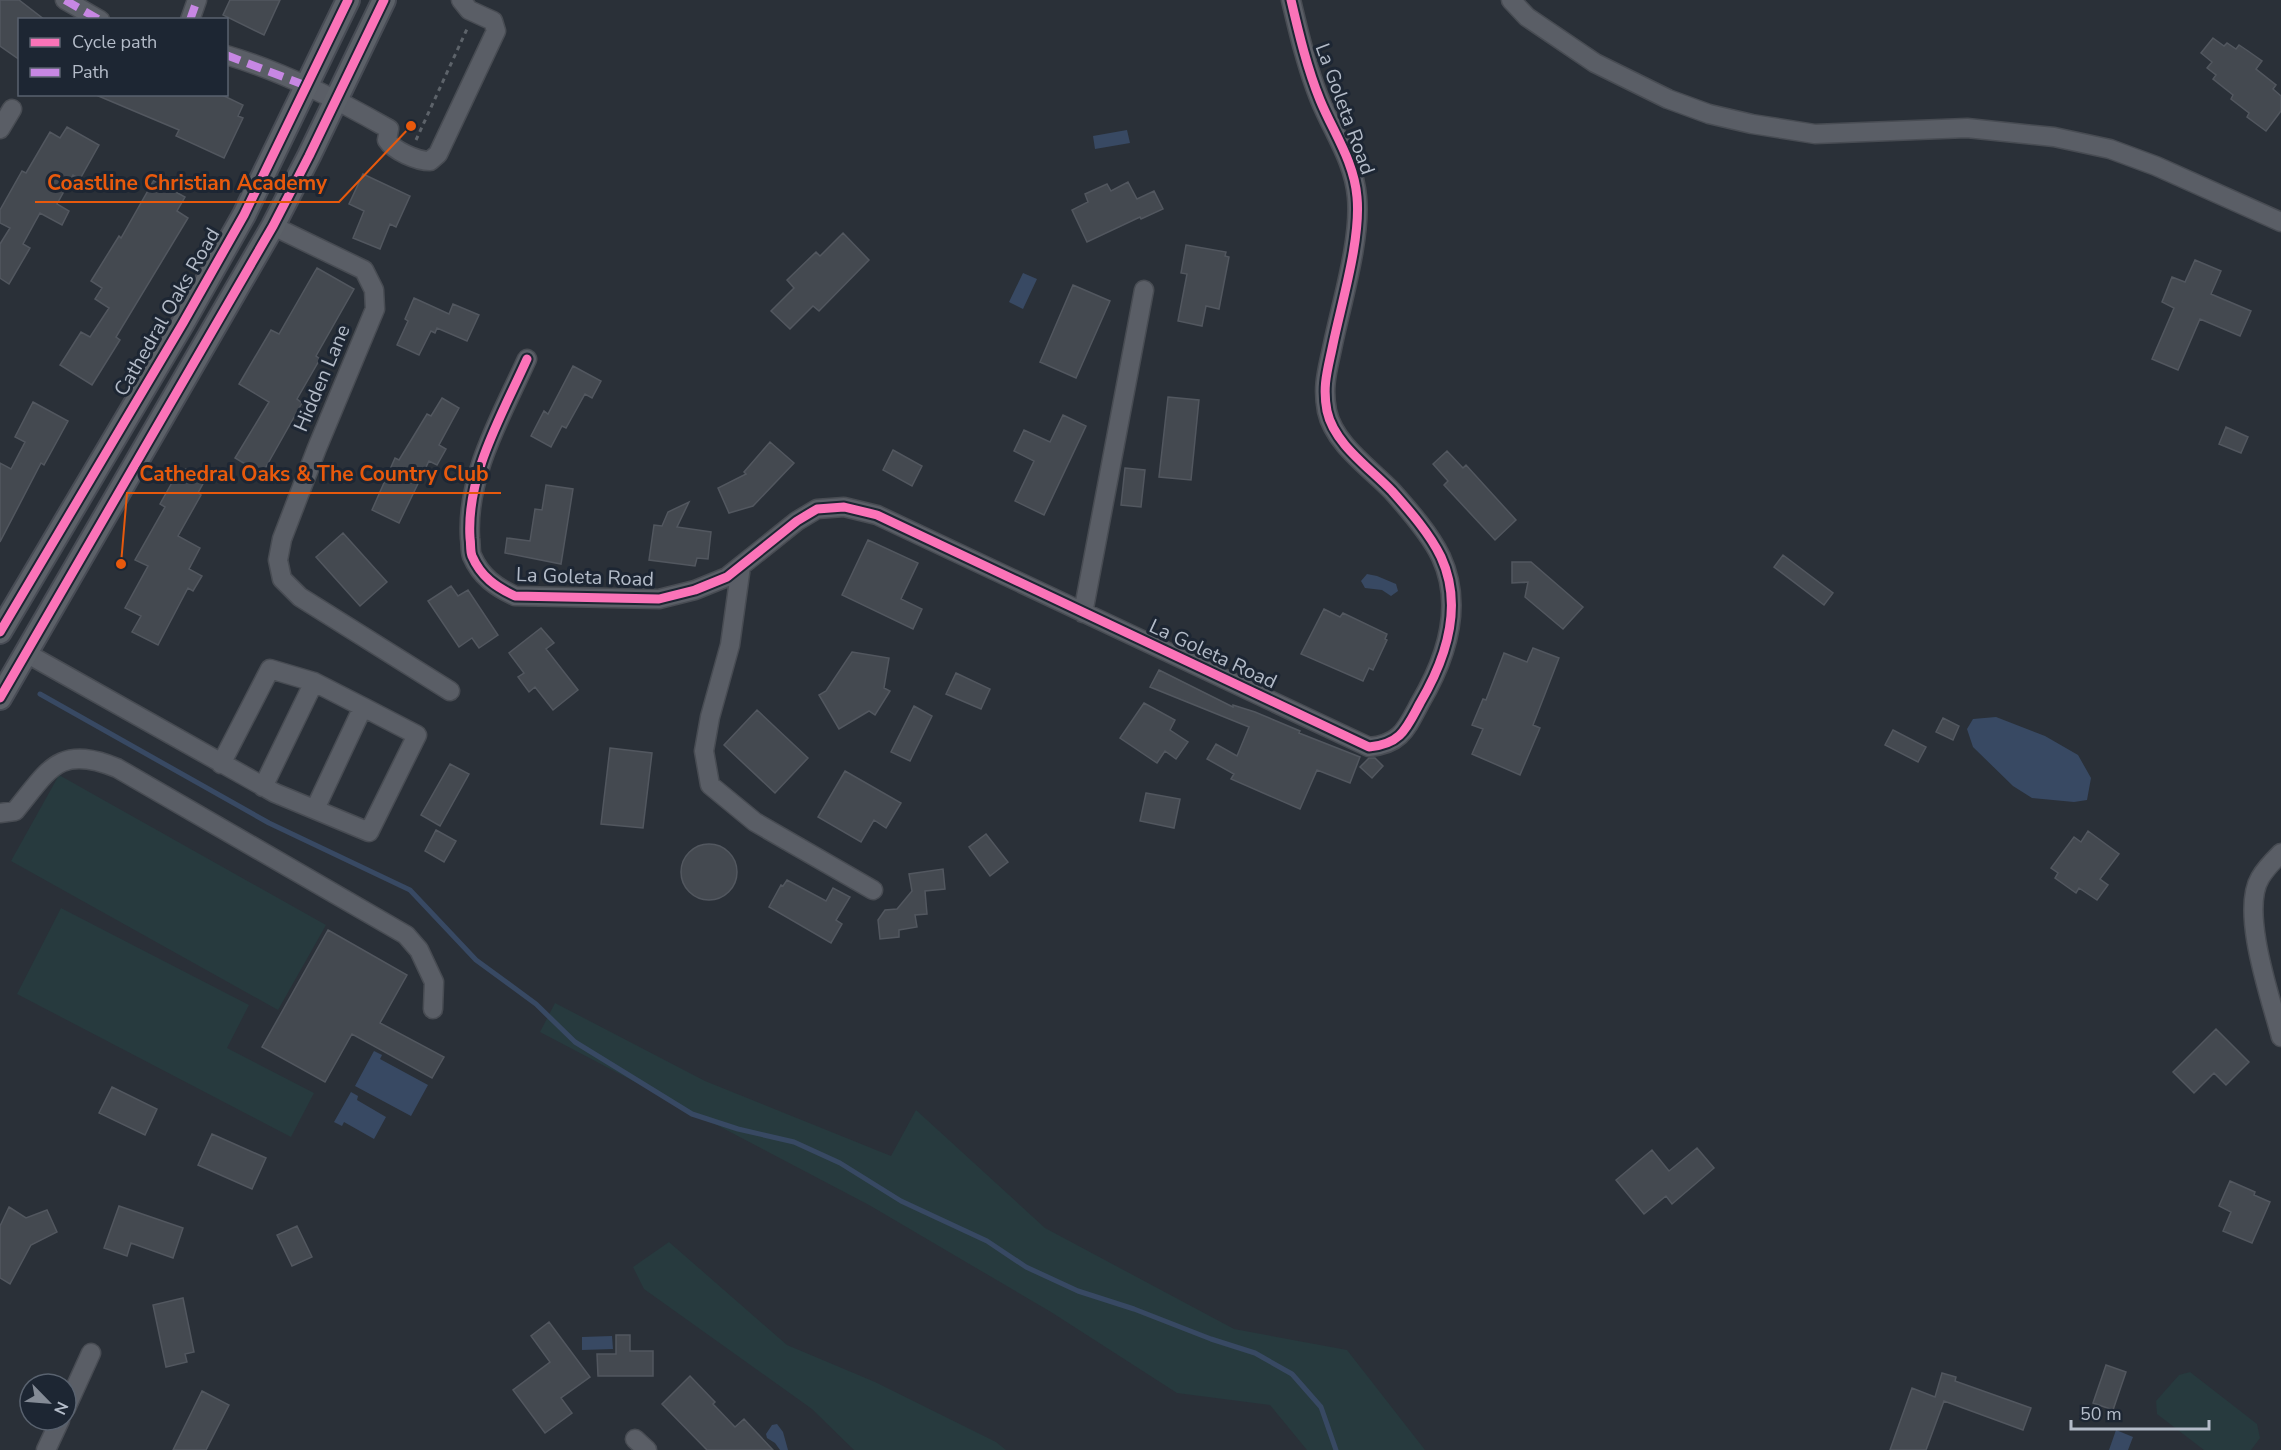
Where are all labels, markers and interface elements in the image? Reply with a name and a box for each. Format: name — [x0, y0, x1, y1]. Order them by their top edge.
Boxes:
legend — [18, 18, 228, 96]
text: Cycle path — [72, 30, 157, 54]
street label: La Goleta Road — [1309, 40, 1381, 178]
text: Path — [72, 60, 109, 84]
callout: Coastline Christian Academy — [35, 163, 339, 202]
text: Coastline Christian Academy — [47, 169, 328, 197]
street label: Cathedral Oaks Road — [108, 223, 226, 401]
street label: Hidden Lane — [287, 320, 357, 436]
callout: Cathedral Oaks & The Country Club — [127, 454, 501, 493]
text: Cathedral Oaks & The Country Club — [139, 460, 489, 488]
street label: La Goleta Road — [516, 561, 654, 593]
street label: La Goleta Road — [1145, 613, 1281, 695]
north arrow — [18, 1372, 78, 1432]
scale bar — [2071, 1393, 2209, 1431]
text: N — [48, 1398, 73, 1418]
text: 50 m — [2080, 1402, 2122, 1426]

